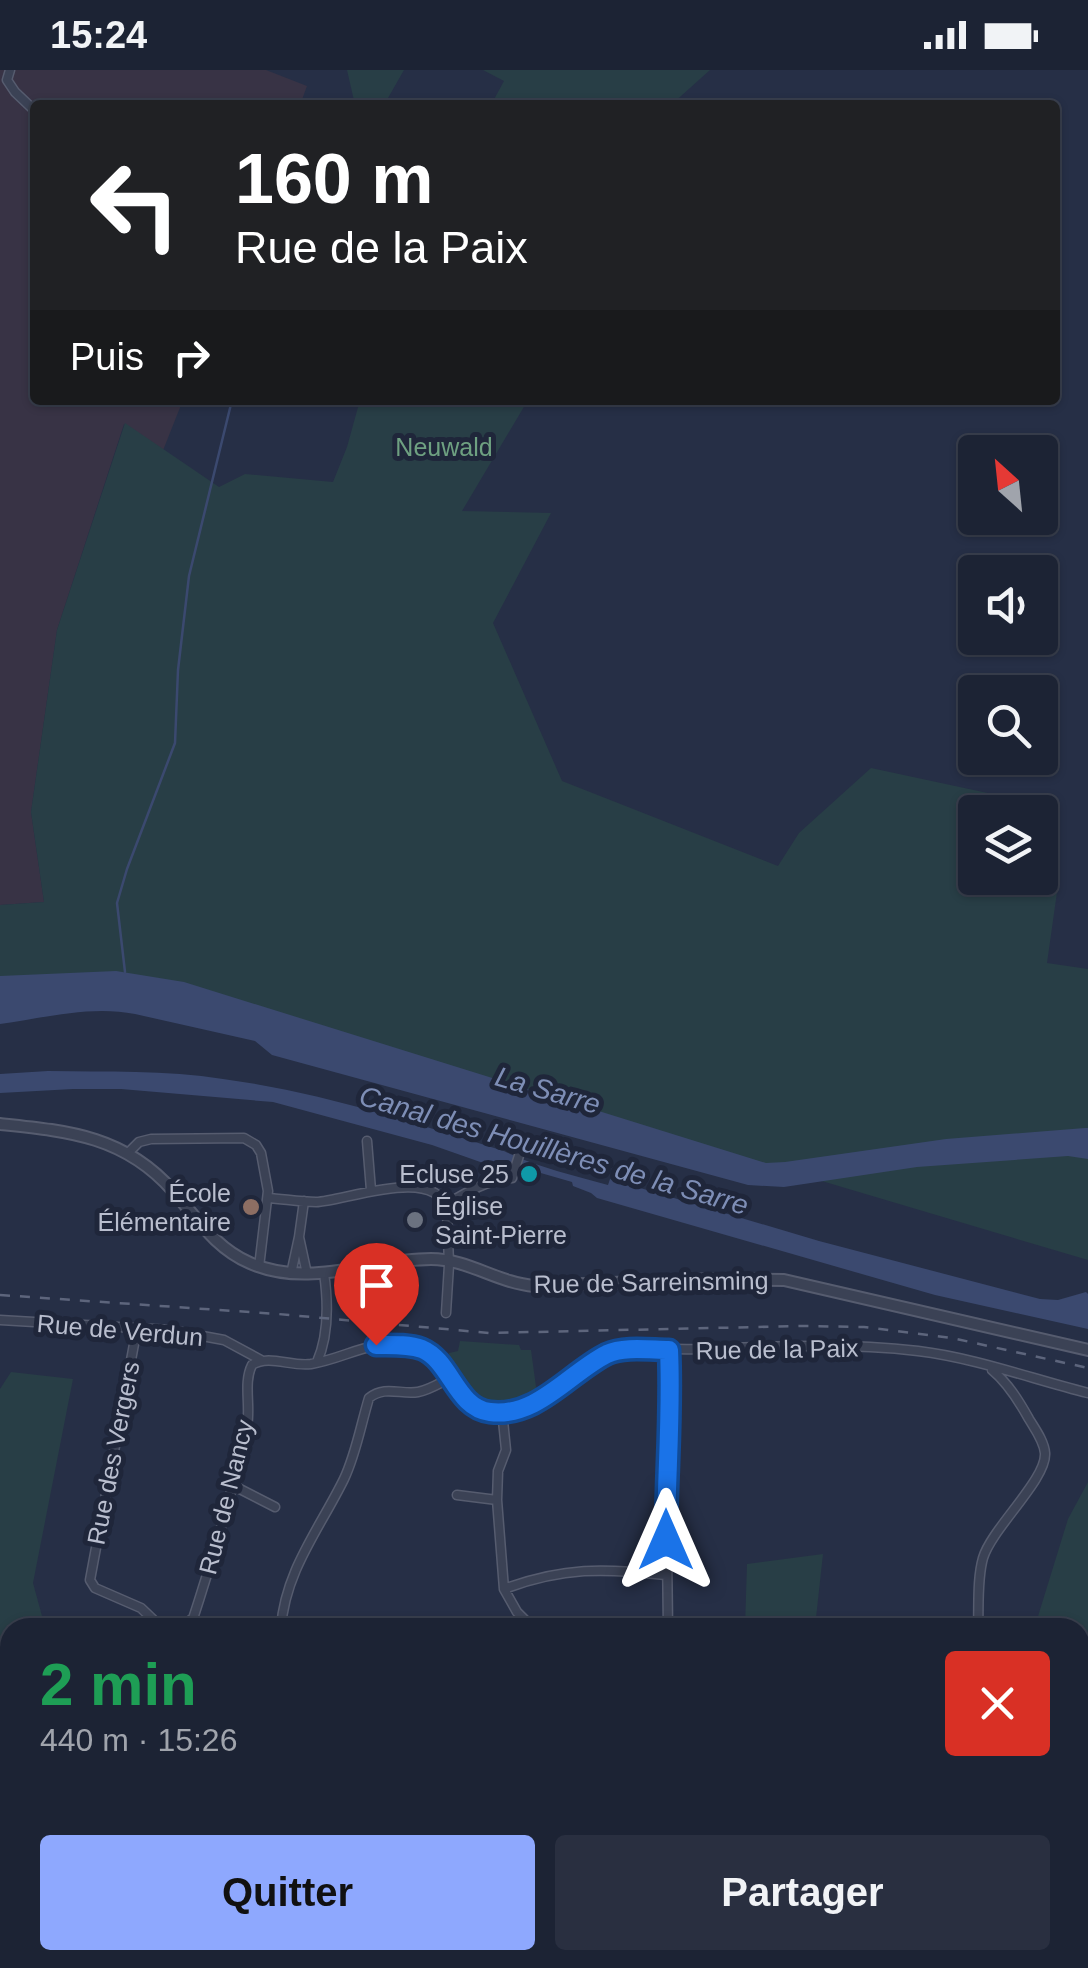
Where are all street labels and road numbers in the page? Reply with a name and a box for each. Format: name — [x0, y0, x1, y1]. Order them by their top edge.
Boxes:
street label: Rue de Sarreinsming — [533, 1266, 769, 1298]
street label: Rue de Verdun — [36, 1309, 204, 1351]
street label: Rue de la Paix — [695, 1334, 859, 1364]
street label: Rue des Vergers — [81, 1359, 145, 1547]
street label: Rue de Nancy — [193, 1416, 259, 1577]

